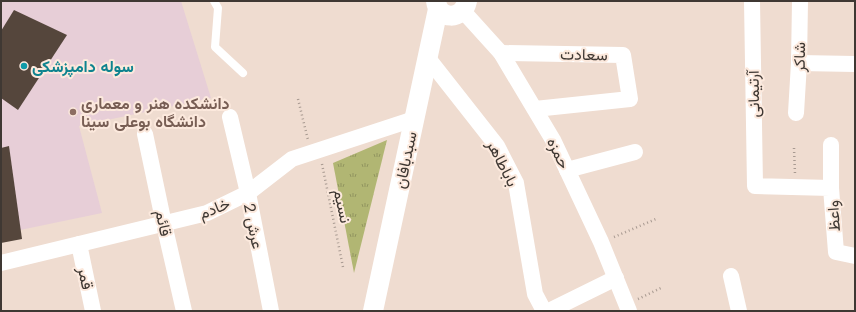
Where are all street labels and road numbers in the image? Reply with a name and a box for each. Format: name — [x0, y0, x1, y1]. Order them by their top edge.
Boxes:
street label: شاکر — [788, 42, 811, 73]
street label: سعادت — [560, 43, 608, 66]
street label: آرتیمانی — [742, 69, 765, 118]
street label: سبدبافان — [388, 129, 423, 191]
street label: حمزه — [541, 134, 576, 173]
street label: باباطاهر — [481, 135, 524, 191]
street label: نسیم — [328, 187, 357, 225]
street label: خادم — [195, 192, 234, 225]
street label: واعظ — [821, 200, 846, 232]
street label: عرش 2 — [238, 201, 269, 251]
street label: قائم — [150, 208, 178, 238]
street label: قمر — [72, 264, 99, 292]

